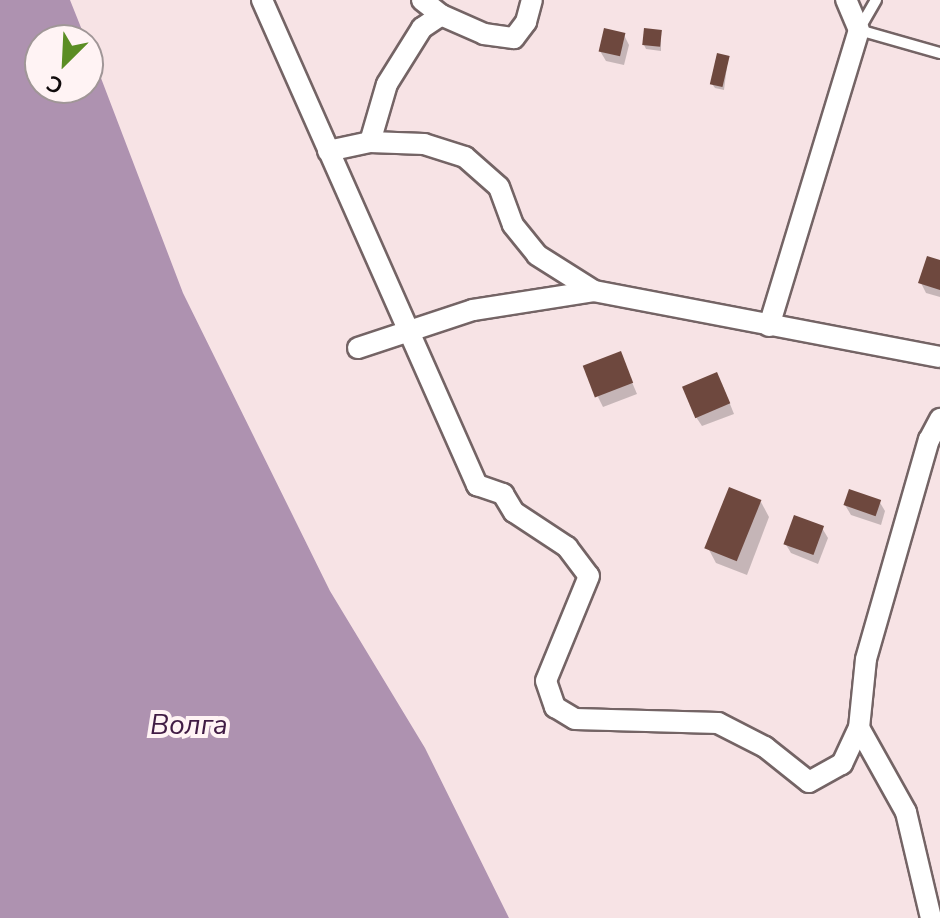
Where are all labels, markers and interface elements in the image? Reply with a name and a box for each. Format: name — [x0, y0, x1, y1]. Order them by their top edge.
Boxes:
north arrow — [24, 24, 104, 104]
text: С — [42, 67, 68, 101]
water label: Волга — [150, 708, 228, 742]

